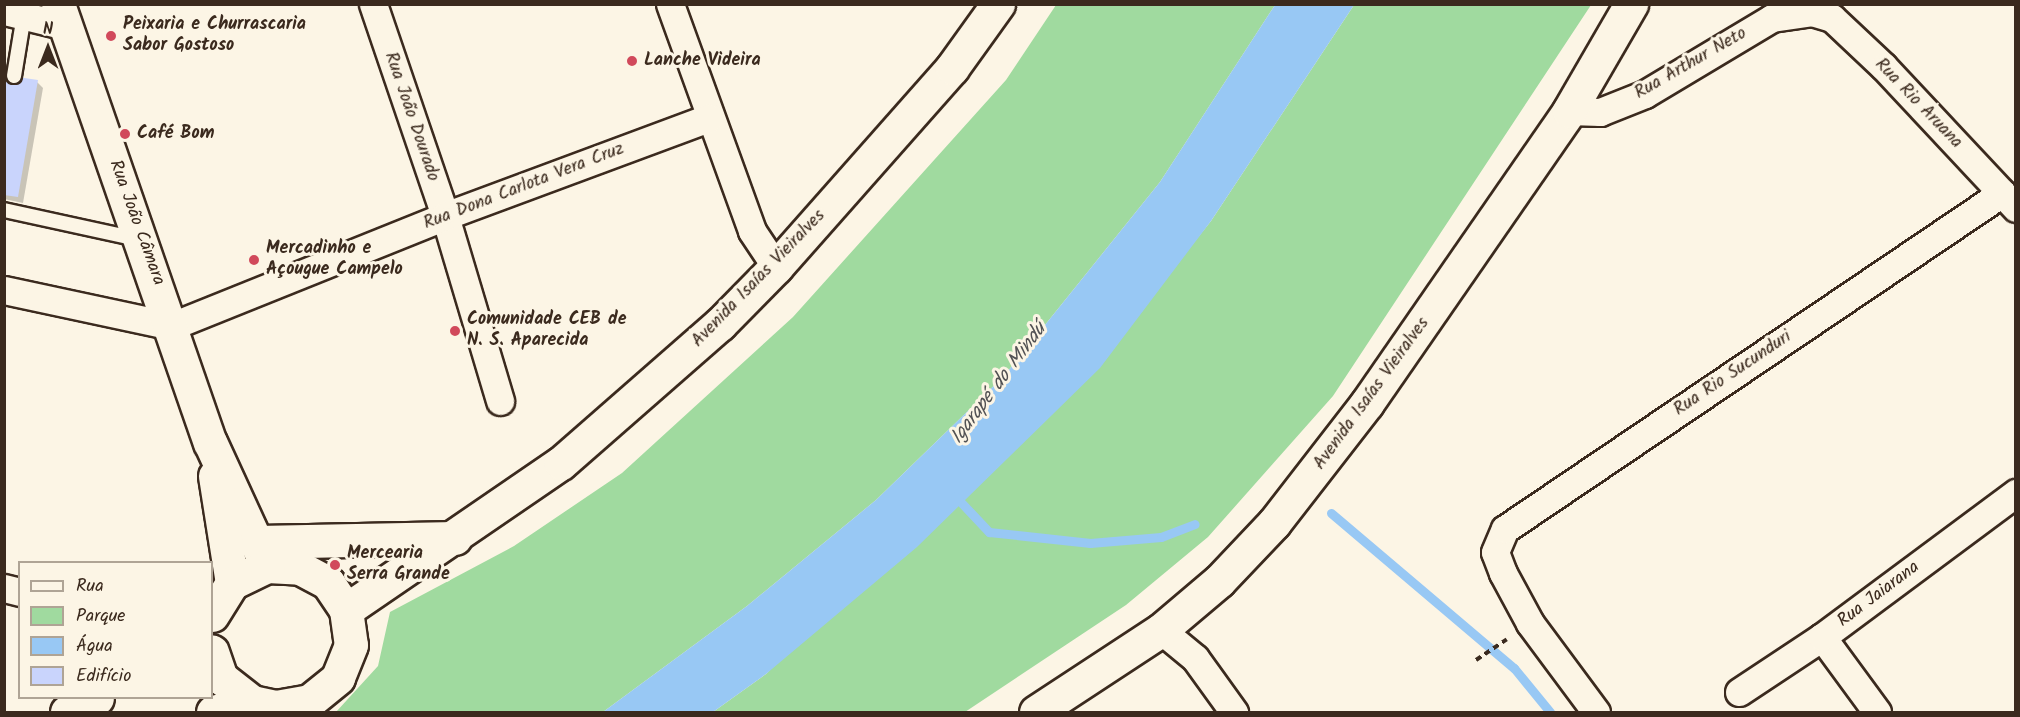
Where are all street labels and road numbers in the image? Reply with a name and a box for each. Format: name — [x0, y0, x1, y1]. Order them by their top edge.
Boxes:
street label: Rua Arthur Neto — [1631, 23, 1751, 105]
street label: Rua João Dourado — [379, 50, 443, 184]
street label: Rua Rio Aruana — [1870, 54, 1966, 154]
street label: Rua Dona Carlota Vera Cruz — [421, 139, 627, 235]
street label: Rua João Câmara — [103, 157, 169, 289]
street label: Avenida Isaías Vieiralves — [688, 206, 830, 352]
street label: Avenida Isaías Vieiralves — [1310, 314, 1434, 474]
street label: Rua Rio Sucunduri — [1670, 327, 1796, 421]
street label: Rua Jaiarana — [1834, 557, 1924, 633]

